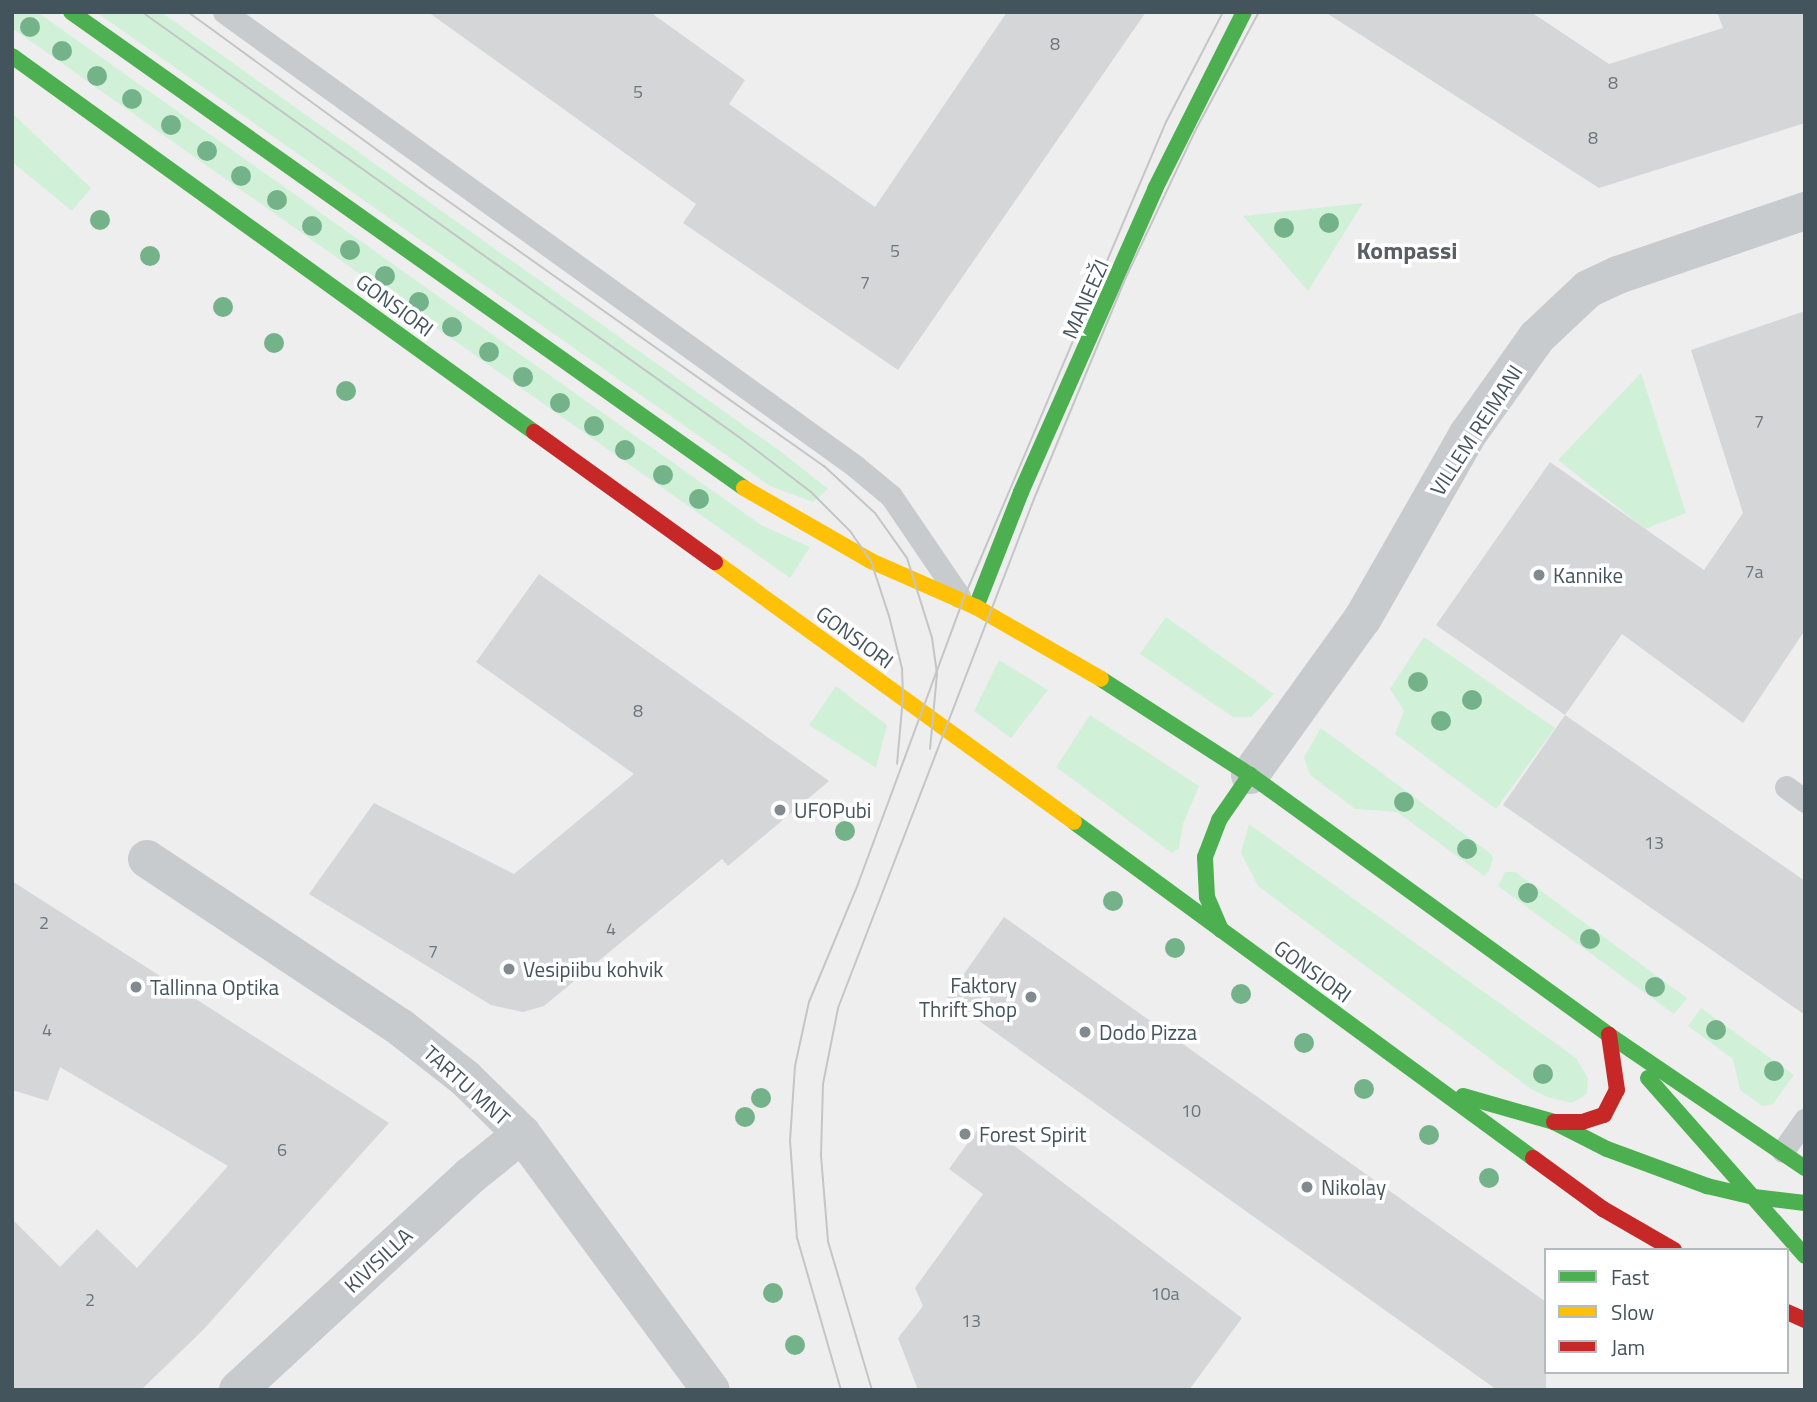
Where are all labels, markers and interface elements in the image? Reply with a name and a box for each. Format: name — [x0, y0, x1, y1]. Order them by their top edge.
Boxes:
house number: 8 — [1050, 33, 1060, 55]
house number: 8 — [1608, 72, 1618, 94]
house number: 5 — [633, 81, 643, 103]
house number: 8 — [1588, 127, 1598, 149]
district label: Kompassi — [1357, 237, 1457, 265]
house number: 5 — [890, 240, 900, 262]
street label: MANEEŽI — [1056, 256, 1114, 342]
street label: GONSIORI — [351, 269, 439, 341]
house number: 7 — [860, 272, 870, 294]
street label: VILLEM REIMANI — [1424, 360, 1528, 500]
house number: 7 — [1754, 411, 1764, 433]
house number: 7a — [1744, 561, 1764, 583]
place label: Kannike — [1553, 562, 1623, 588]
marker: Kannike — [1531, 567, 1547, 583]
street label: GONSIORI — [811, 601, 899, 673]
house number: 8 — [633, 700, 643, 722]
place label: UFOPubi — [794, 797, 871, 823]
marker: UFOPubi — [772, 802, 788, 818]
house number: 13 — [1644, 832, 1664, 854]
house number: 2 — [39, 912, 49, 934]
house number: 4 — [606, 918, 616, 940]
street label: GONSIORI — [1269, 935, 1357, 1007]
house number: 7 — [428, 941, 438, 963]
place label: Vesipiibu kohvik — [523, 956, 663, 982]
marker: Vesipiibu kohvik — [501, 961, 517, 977]
place label: Faktory Thrift Shop — [919, 972, 1017, 1022]
place label: Tallinna Optika — [150, 974, 279, 1000]
marker: Tallinna Optika — [128, 979, 144, 995]
marker: Faktory Thrift Shop — [1023, 989, 1039, 1005]
house number: 4 — [42, 1019, 52, 1041]
place label: Dodo Pizza — [1099, 1019, 1197, 1045]
marker: Dodo Pizza — [1077, 1024, 1093, 1040]
street label: TARTU MNT — [419, 1040, 515, 1130]
house number: 10 — [1181, 1100, 1201, 1122]
place label: Forest Spirit — [979, 1121, 1086, 1147]
marker: Forest Spirit — [957, 1126, 973, 1142]
house number: 6 — [277, 1139, 287, 1161]
place label: Nikolay — [1321, 1174, 1386, 1200]
marker: Nikolay — [1299, 1179, 1315, 1195]
street label: KIVISILLA — [339, 1222, 417, 1298]
legend — [1544, 1248, 1789, 1374]
text: Fast — [1611, 1261, 1649, 1293]
house number: 10a — [1150, 1283, 1180, 1305]
house number: 2 — [85, 1289, 95, 1311]
text: Slow — [1611, 1296, 1654, 1328]
house number: 13 — [961, 1310, 981, 1332]
text: Jam — [1611, 1331, 1645, 1363]

